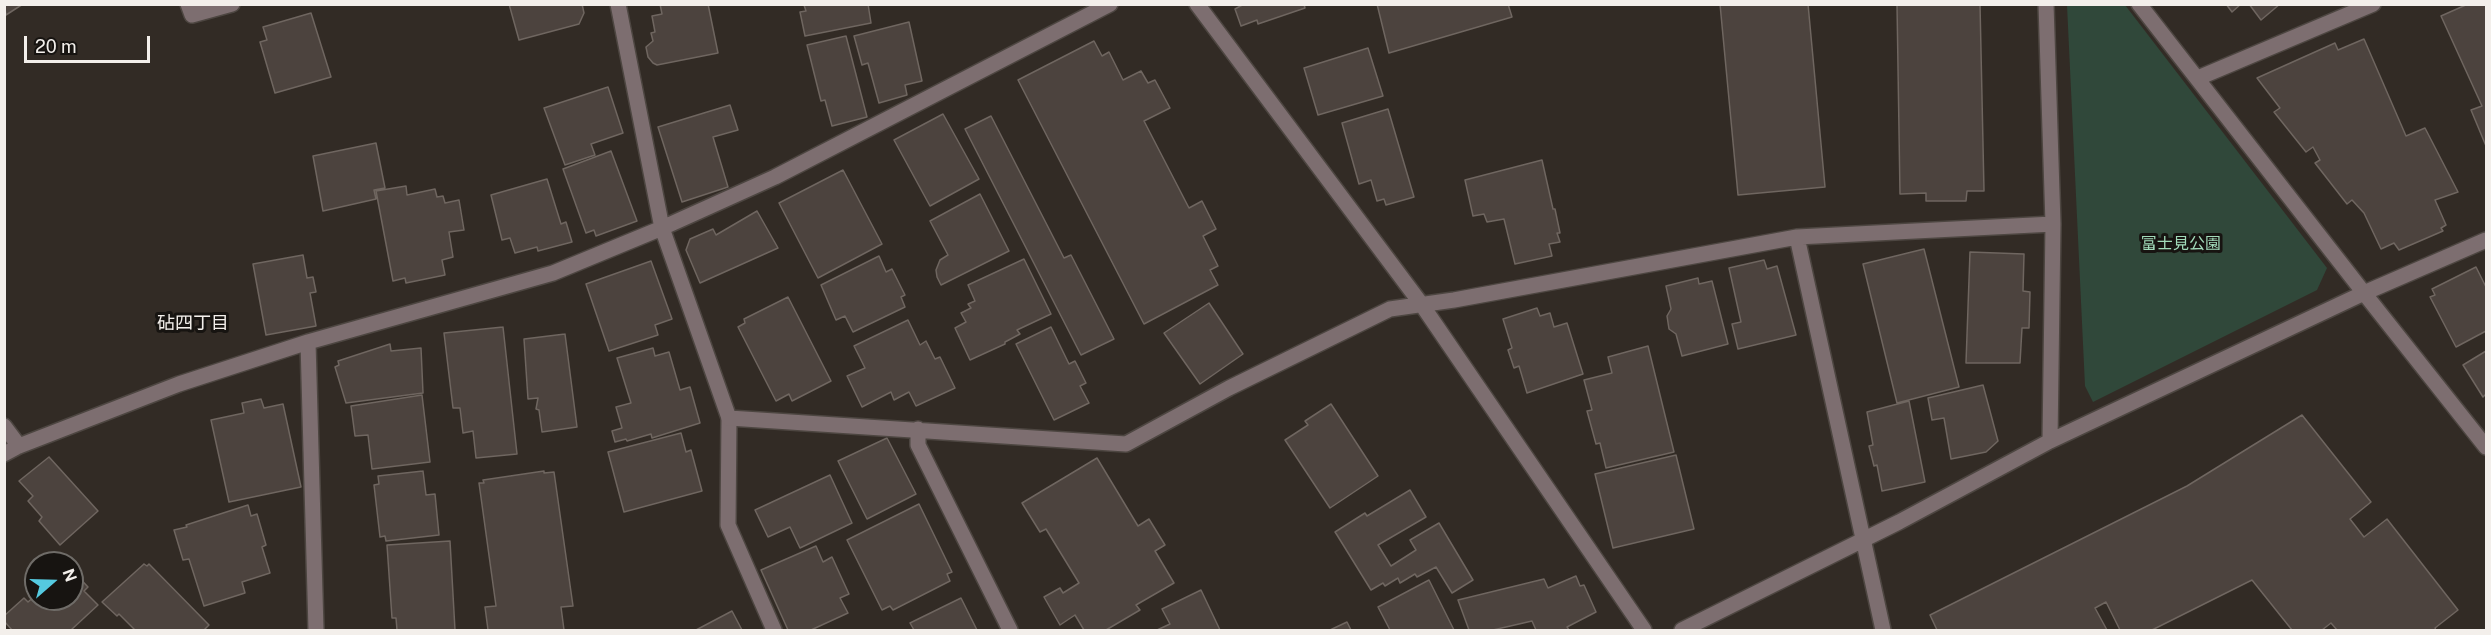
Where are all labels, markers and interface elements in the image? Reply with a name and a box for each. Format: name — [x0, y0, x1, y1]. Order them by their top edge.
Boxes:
scale bar — [27, 24, 153, 62]
text: 20 m — [35, 36, 77, 57]
park label: 富士見公園 — [2141, 234, 2221, 254]
district label: 砧四丁目 — [157, 312, 229, 334]
north arrow — [24, 551, 84, 611]
text: N — [58, 566, 81, 584]

